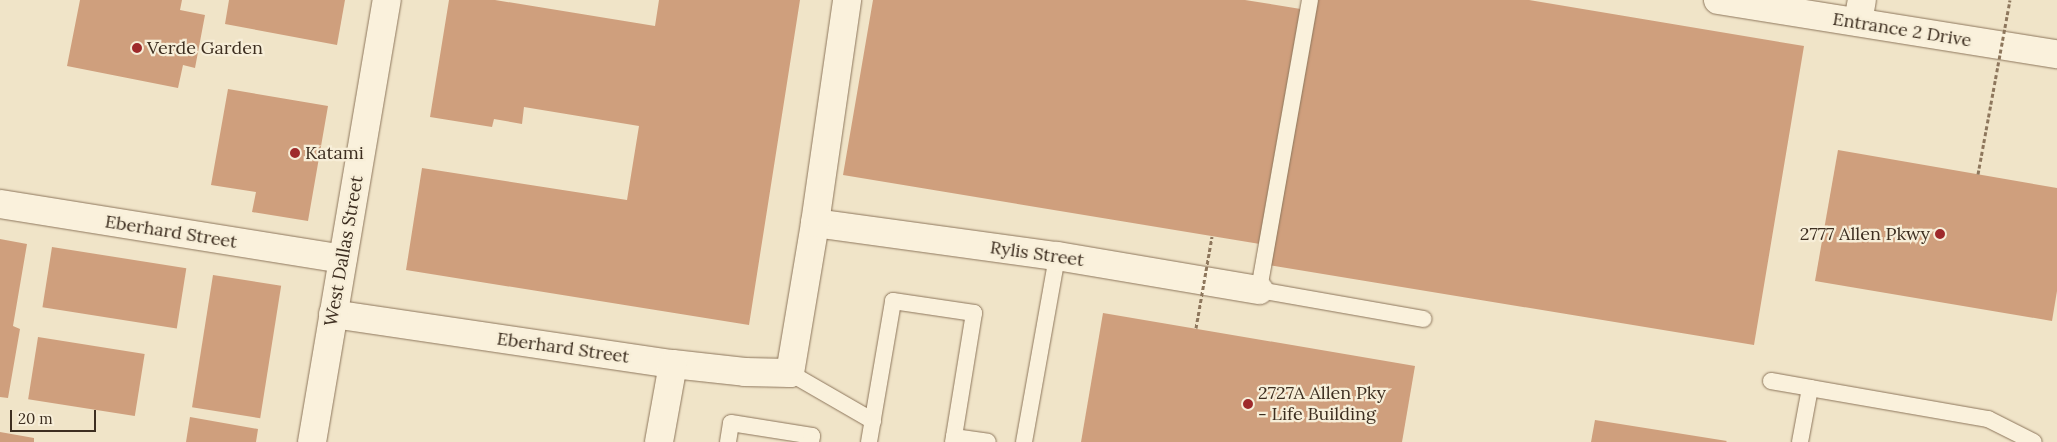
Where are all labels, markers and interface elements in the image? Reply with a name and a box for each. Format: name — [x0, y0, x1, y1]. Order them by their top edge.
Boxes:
street label: Entrance 2 Drive — [1831, 8, 1973, 52]
place label: Verde Garden — [147, 37, 263, 59]
marker: Verde Garden — [131, 42, 143, 54]
place label: Katami — [305, 142, 364, 164]
marker: Katami — [289, 147, 301, 159]
street label: West Dallas Street — [320, 174, 368, 328]
street label: Eberhard Street — [103, 211, 239, 253]
place label: 2777 Allen Pkwy — [1800, 223, 1930, 245]
marker: 2777 Allen Pkwy — [1934, 228, 1946, 240]
street label: Rylis Street — [989, 237, 1085, 271]
street label: Eberhard Street — [495, 328, 631, 368]
place label: 2727A Allen Pky - Life Building — [1258, 383, 1386, 426]
marker: 2727A Allen Pky - Life Building — [1242, 398, 1254, 410]
scale bar — [12, 400, 99, 432]
text: 20 m — [18, 409, 53, 428]

